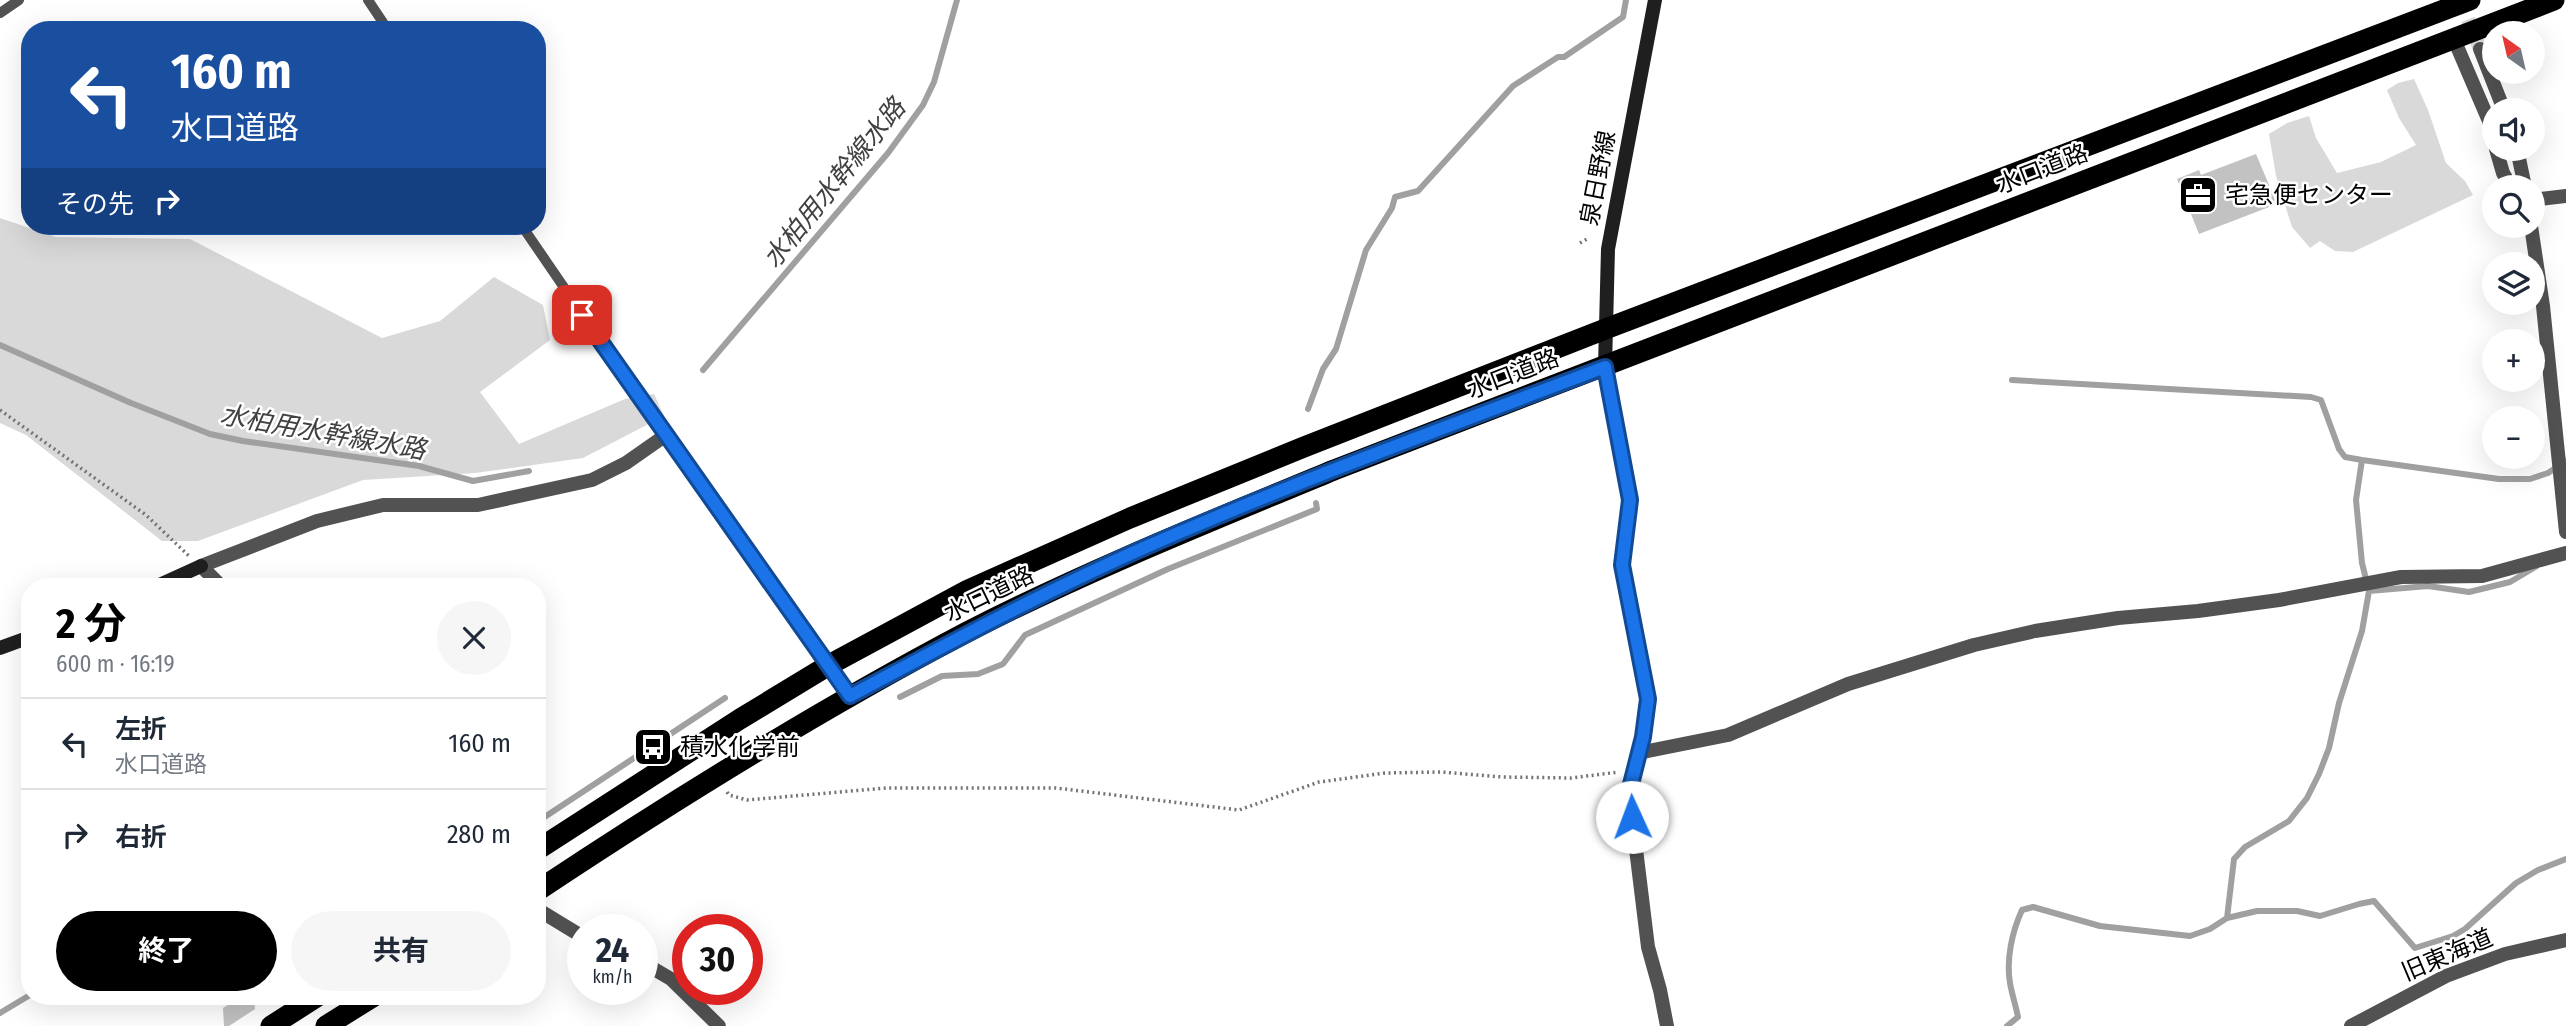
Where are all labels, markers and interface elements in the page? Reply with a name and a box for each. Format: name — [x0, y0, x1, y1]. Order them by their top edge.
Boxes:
north arrow — [2482, 21, 2544, 84]
map controls — [2482, 21, 2545, 469]
text: 160 m — [171, 42, 292, 101]
icon: left — [56, 49, 147, 140]
water label: 水柏用水幹線水路 — [757, 91, 913, 274]
button: sound — [2482, 98, 2545, 161]
text: 水口道路 — [171, 109, 299, 147]
street label: 泉日野線 — [1575, 128, 1621, 228]
street label: 水口道路 — [1992, 139, 2092, 199]
office icon: 宅急便センター — [2177, 174, 2219, 216]
button: search — [2482, 175, 2545, 238]
place label: 宅急便センター — [2225, 181, 2393, 209]
icon: right — [148, 182, 186, 220]
text: その先 — [56, 189, 134, 220]
button: layers — [2482, 252, 2545, 315]
pin — [552, 285, 612, 345]
icon: arrive — [563, 296, 601, 334]
button: + — [2482, 329, 2545, 392]
street label: 水口道路 — [1463, 344, 1563, 404]
water label: 水柏用水幹線水路 — [218, 399, 430, 466]
button: − — [2482, 406, 2545, 469]
street label: 水口道路 — [940, 560, 1038, 628]
text: 2 分 — [56, 599, 126, 649]
button: close — [437, 601, 511, 675]
text: 600 m · 16:19 — [56, 650, 175, 678]
text: 左折 — [115, 714, 167, 745]
icon: left — [56, 725, 94, 763]
bus stop icon: 積水化学前 — [632, 726, 674, 768]
text: 160 m — [448, 728, 511, 759]
place label: 積水化学前 — [680, 733, 800, 761]
text: 水口道路 — [115, 750, 207, 778]
position arrow — [1595, 780, 1669, 854]
icon: right — [56, 816, 94, 854]
text: 280 m — [447, 819, 511, 850]
text: 右折 — [115, 822, 167, 853]
button: 終了 — [56, 911, 277, 991]
button: 共有 — [291, 911, 511, 991]
speed limit sign: 30 — [672, 914, 763, 1005]
street label: 旧東海道 — [2397, 923, 2497, 987]
text: 24 — [596, 929, 629, 971]
text: km/h — [592, 966, 633, 988]

